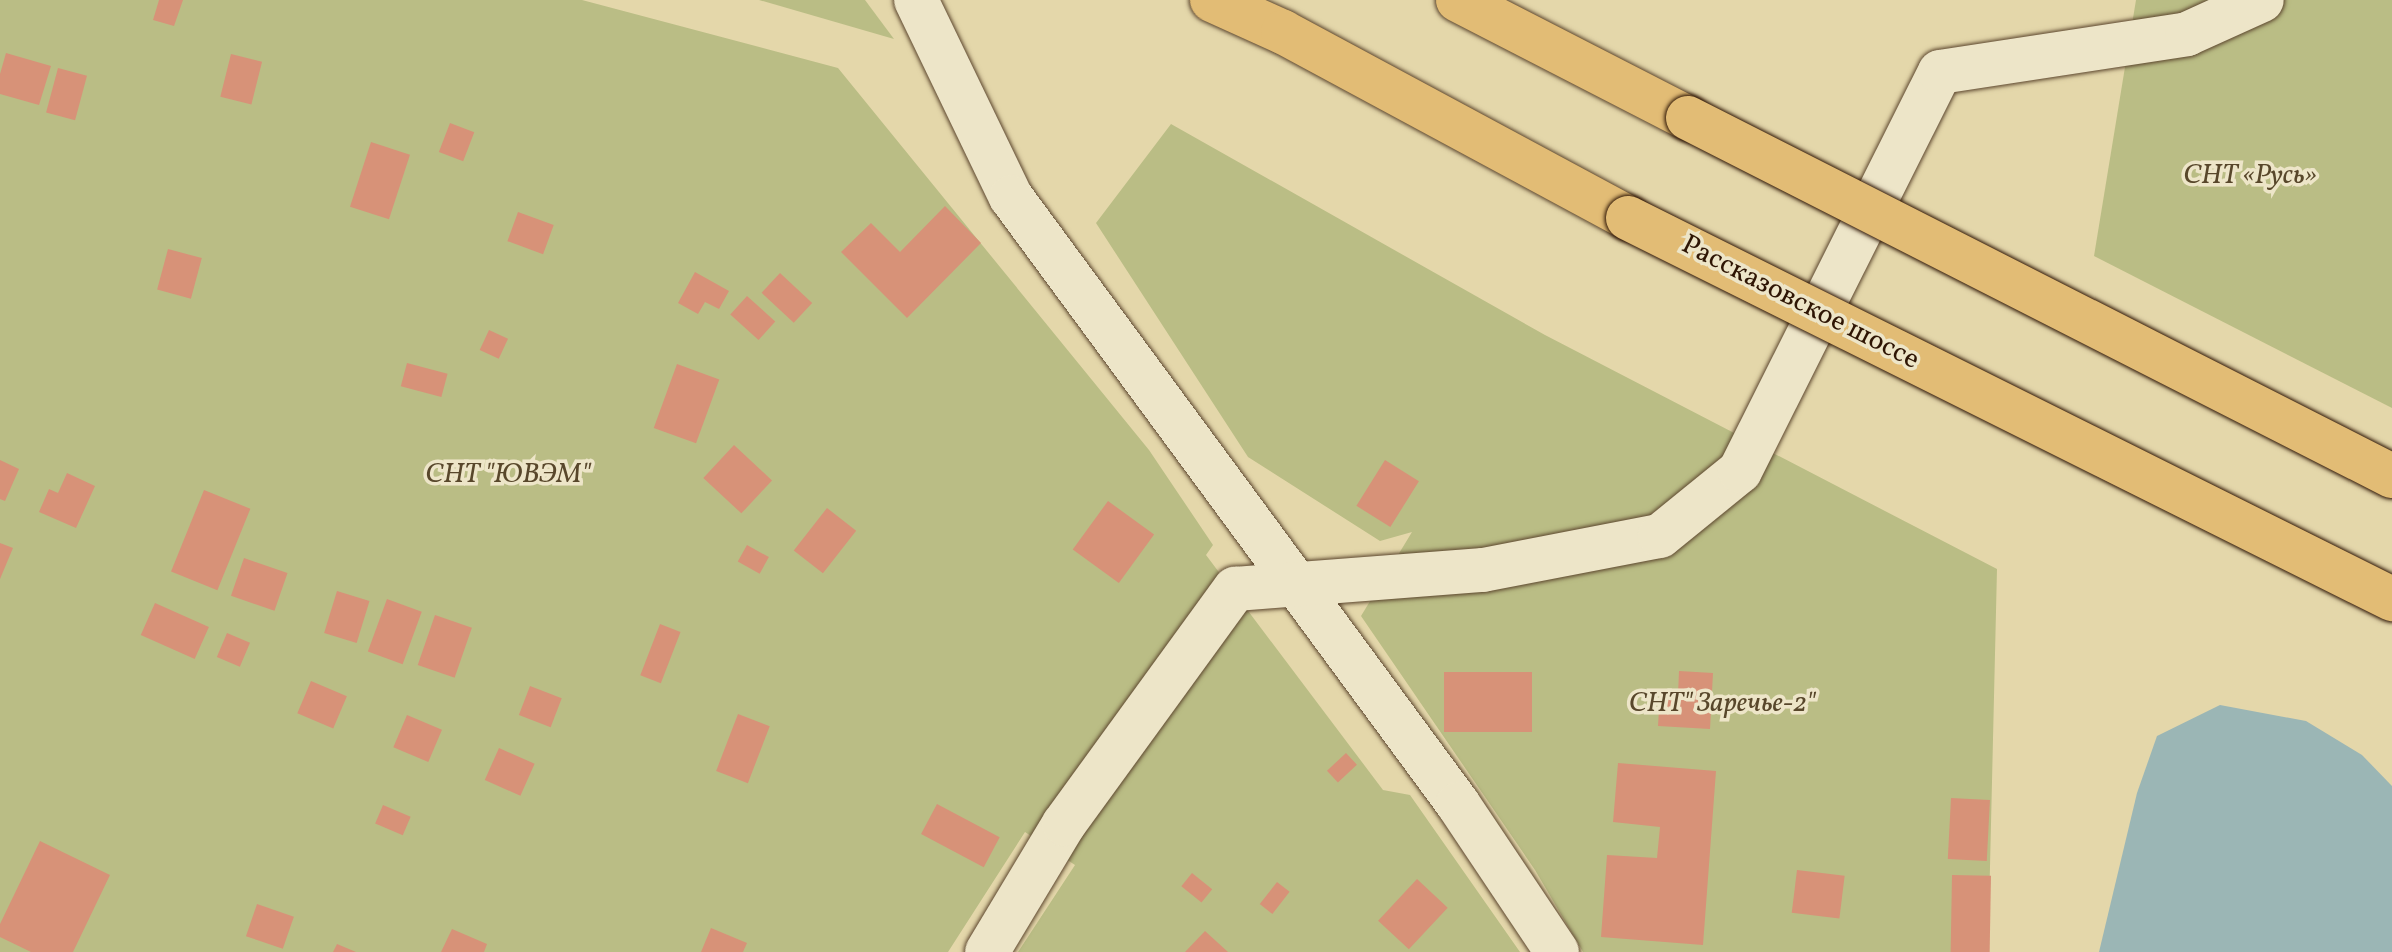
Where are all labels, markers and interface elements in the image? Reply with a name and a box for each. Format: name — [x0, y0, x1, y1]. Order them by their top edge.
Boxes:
park label: СНТ «Русь» — [2183, 159, 2317, 193]
street label: Рассказовское шоссе — [1675, 228, 1925, 378]
park label: СНТ "ЮВЭМ" — [425, 458, 591, 492]
park label: СНТ" Заречье-2" — [1629, 687, 1815, 721]

